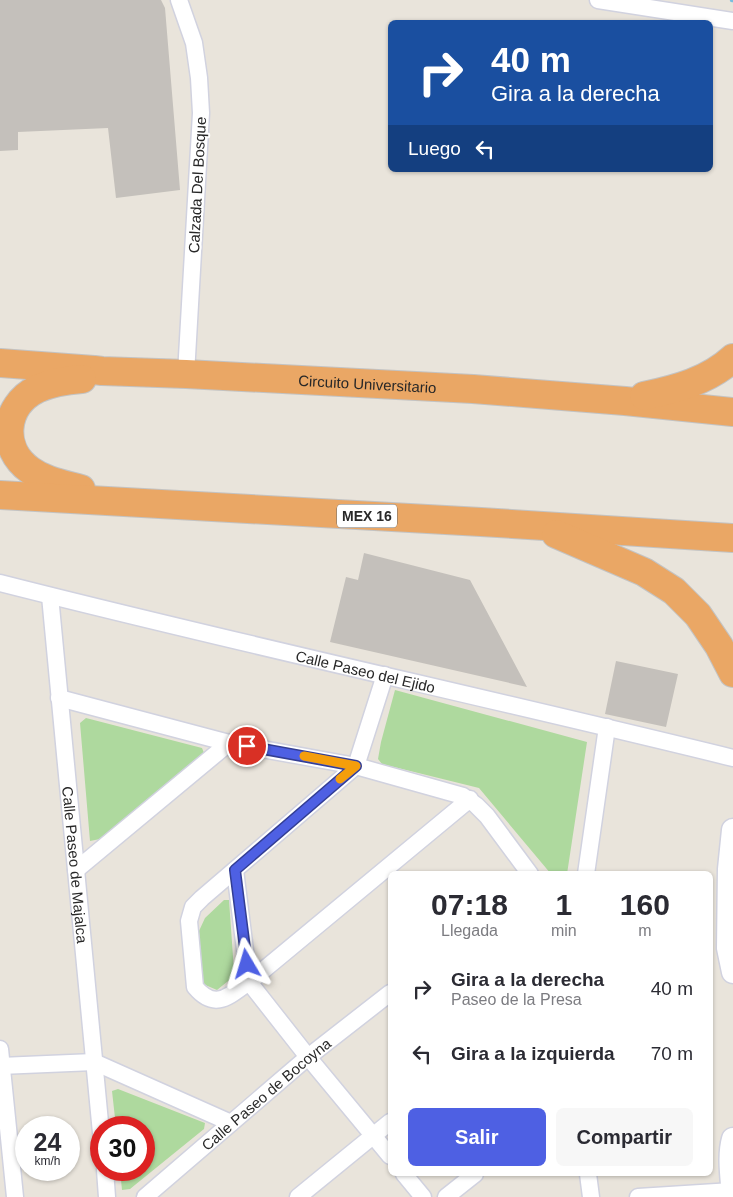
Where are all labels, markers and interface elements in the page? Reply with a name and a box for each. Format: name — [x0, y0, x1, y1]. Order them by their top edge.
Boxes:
icon: right — [408, 40, 473, 105]
text: 40 m — [491, 40, 571, 79]
text: Gira a la derecha — [491, 81, 660, 106]
street label: Calzada Del Bosque — [185, 116, 209, 254]
icon: left — [471, 135, 499, 163]
text: Luego — [408, 138, 461, 159]
street label: Circuito Universitario — [298, 371, 437, 396]
road number: MEX 16 — [337, 504, 397, 528]
street label: Calle Paseo del Ejido — [294, 647, 437, 696]
pin — [226, 725, 268, 767]
icon: arrive — [233, 732, 261, 760]
street label: Calle Paseo de Majalca — [60, 785, 92, 945]
text: 07:18 — [431, 888, 508, 921]
text: 1 — [555, 888, 572, 921]
text: 160 — [620, 888, 670, 921]
text: Llegada — [441, 922, 498, 939]
text: min — [551, 922, 577, 939]
text: m — [638, 922, 651, 939]
position arrow — [220, 937, 272, 989]
text: Gira a la derecha — [451, 969, 604, 990]
icon: right — [408, 975, 436, 1003]
text: 40 m — [651, 978, 693, 999]
text: Paseo de la Presa — [451, 991, 582, 1008]
street label: Calle Paseo de Bocoyna — [198, 1034, 334, 1153]
icon: left — [408, 1040, 436, 1068]
text: Gira a la izquierda — [451, 1043, 615, 1064]
text: 70 m — [651, 1043, 693, 1064]
button: Salir — [408, 1108, 546, 1166]
button: Compartir — [556, 1108, 693, 1166]
speed limit sign: 30 — [90, 1116, 155, 1181]
text: 24 — [34, 1128, 61, 1156]
text: km/h — [34, 1154, 61, 1168]

